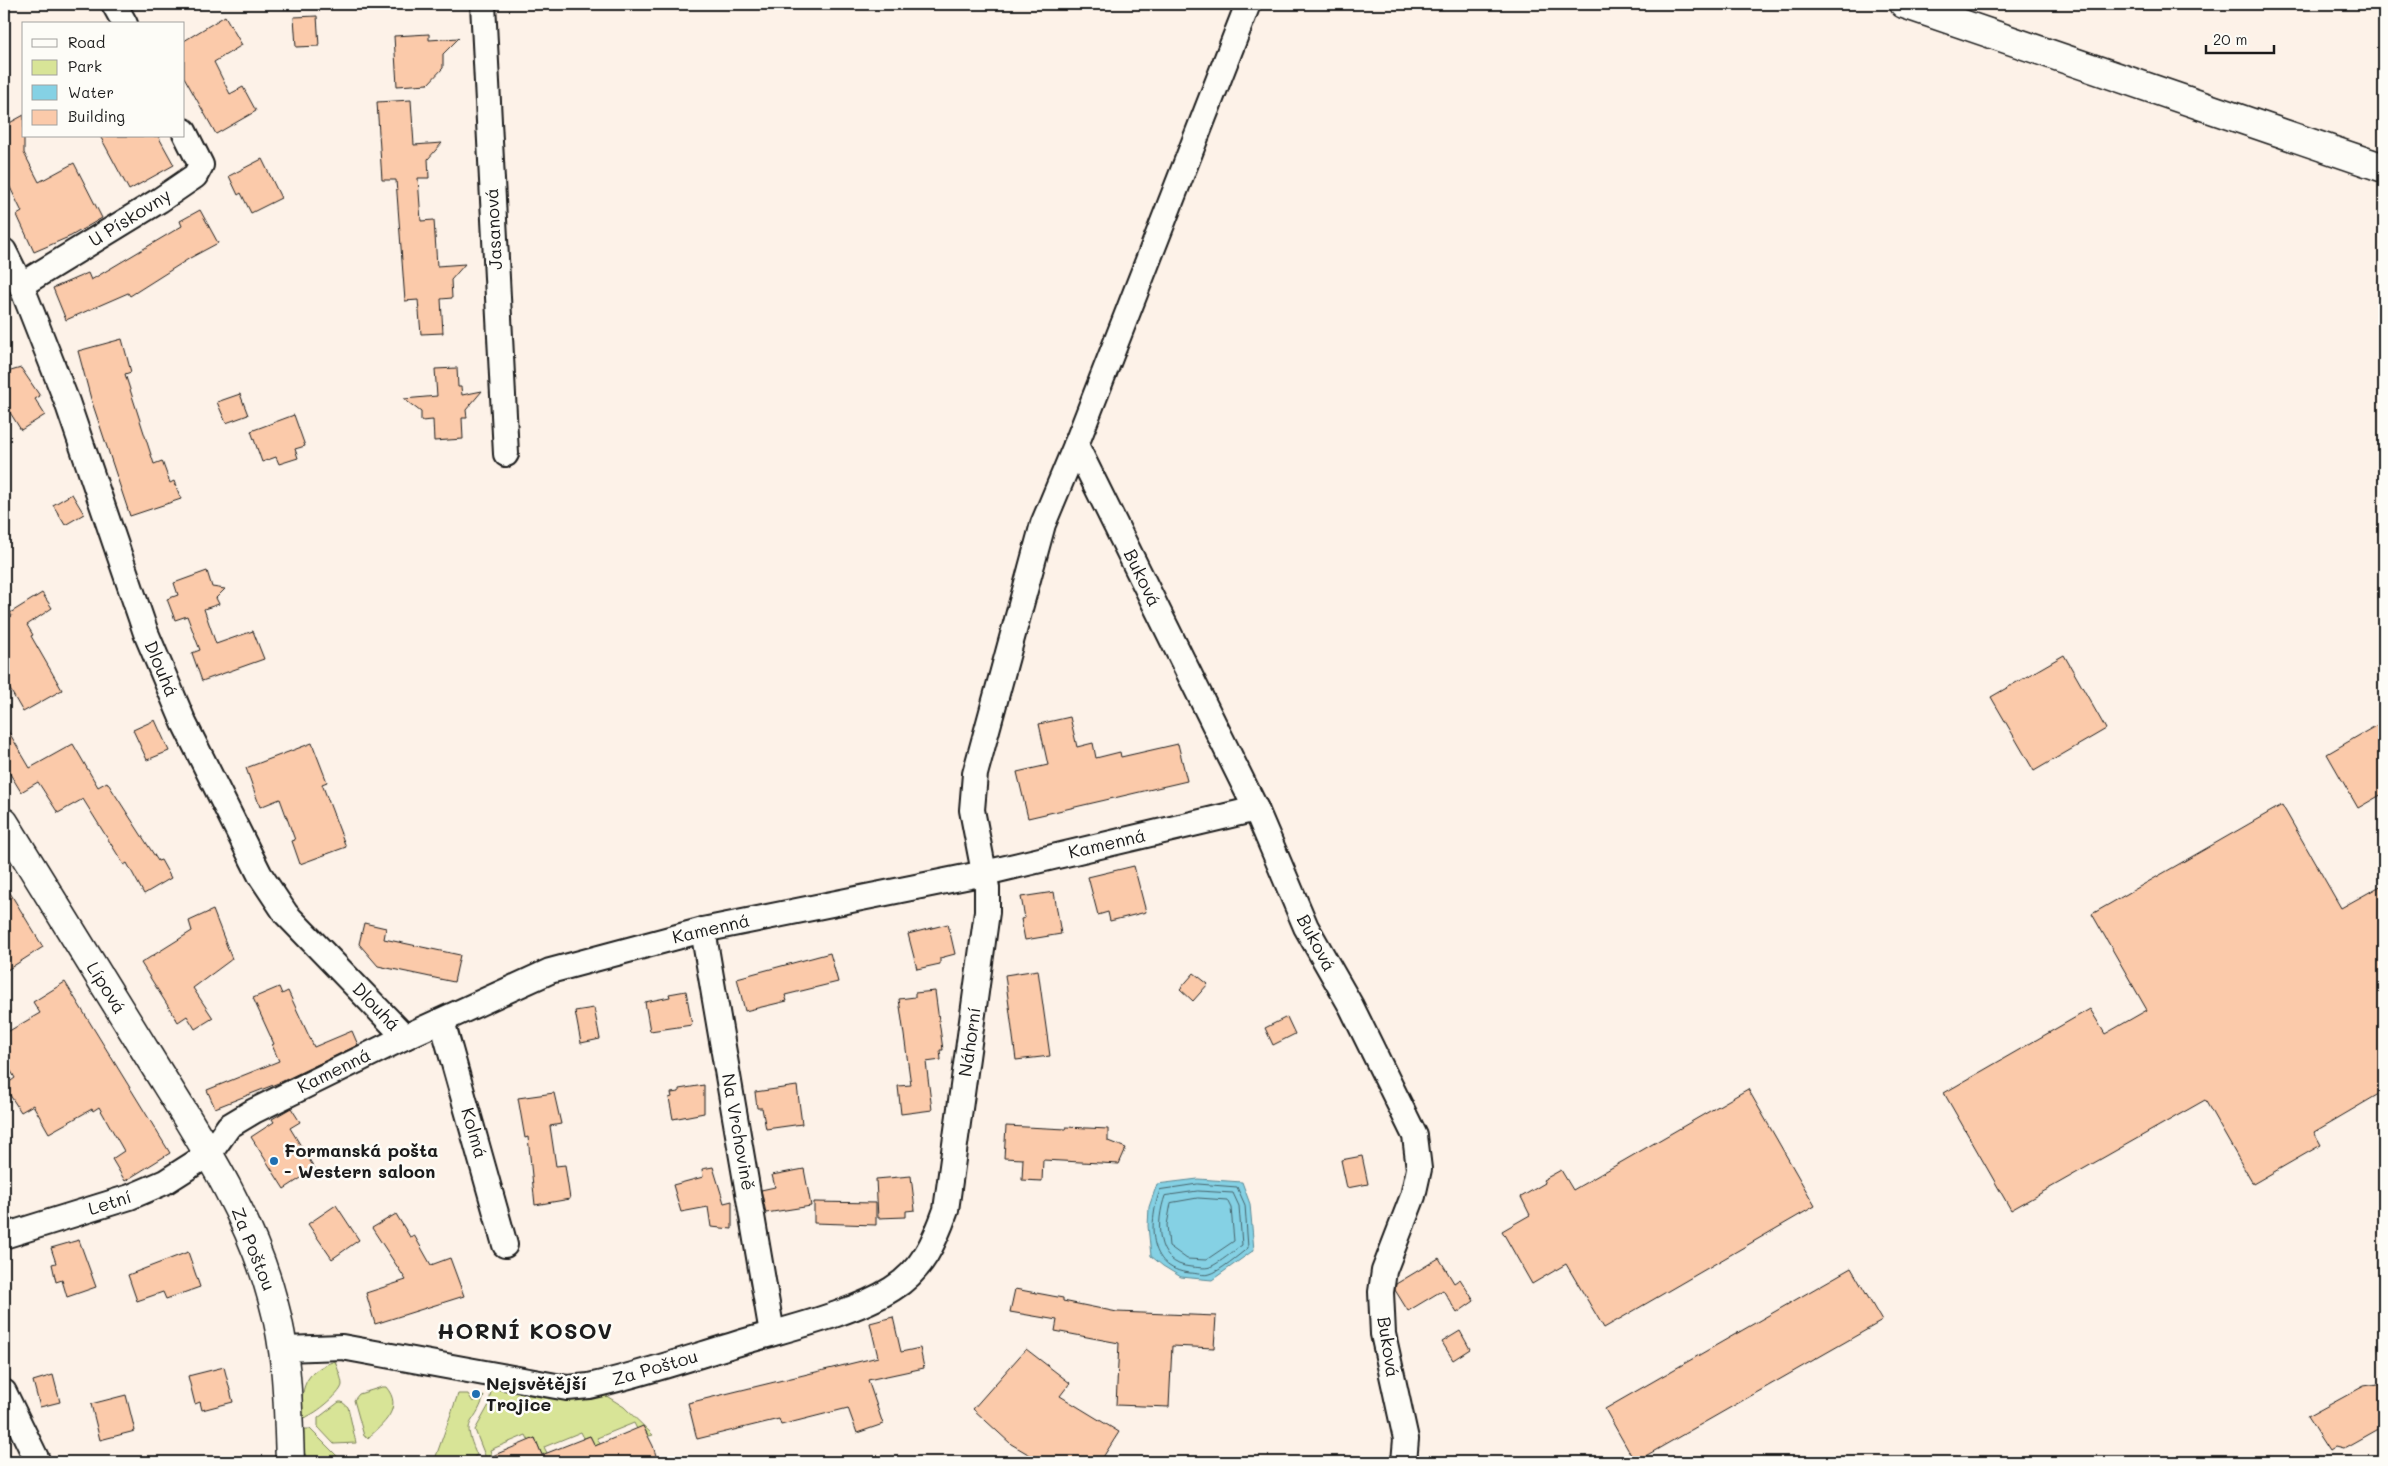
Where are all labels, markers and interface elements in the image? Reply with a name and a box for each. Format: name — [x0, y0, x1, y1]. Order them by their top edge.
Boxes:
legend — [22, 22, 185, 138]
scale bar — [2206, 22, 2273, 54]
text: 20 m — [2213, 29, 2247, 49]
text: Road — [68, 32, 105, 52]
text: Park — [68, 56, 102, 76]
text: Water — [68, 82, 114, 102]
text: Building — [68, 106, 125, 126]
street label: U Pískovny — [84, 183, 175, 252]
street label: Jasanová — [479, 188, 507, 270]
street label: Buková — [1119, 545, 1167, 610]
street label: Dlouhá — [139, 637, 184, 700]
street label: Kamenná — [1066, 822, 1148, 864]
street label: Kamenná — [670, 907, 752, 949]
street label: Buková — [1292, 910, 1342, 975]
street label: Lípová — [82, 957, 132, 1018]
street label: Dlouhá — [348, 977, 406, 1036]
street label: Náhorní — [952, 1006, 986, 1078]
street label: Kamenná — [293, 1042, 374, 1098]
street label: Na Vrchovině — [717, 1071, 761, 1192]
street label: Kolmá — [456, 1105, 494, 1161]
place label: Formanská pošta - Western saloon — [284, 1138, 438, 1183]
marker: Formanská pošta - Western saloon — [268, 1155, 280, 1167]
street label: Letní — [85, 1184, 134, 1220]
street label: Za Poštou — [226, 1203, 282, 1294]
street label: Buková — [1372, 1315, 1406, 1379]
district label: HORNÍ KOSOV — [437, 1316, 613, 1345]
street label: Za Poštou — [609, 1343, 700, 1391]
place label: Nejsvětější Trojice — [486, 1371, 587, 1416]
marker: Nejsvětější Trojice — [470, 1388, 482, 1400]

